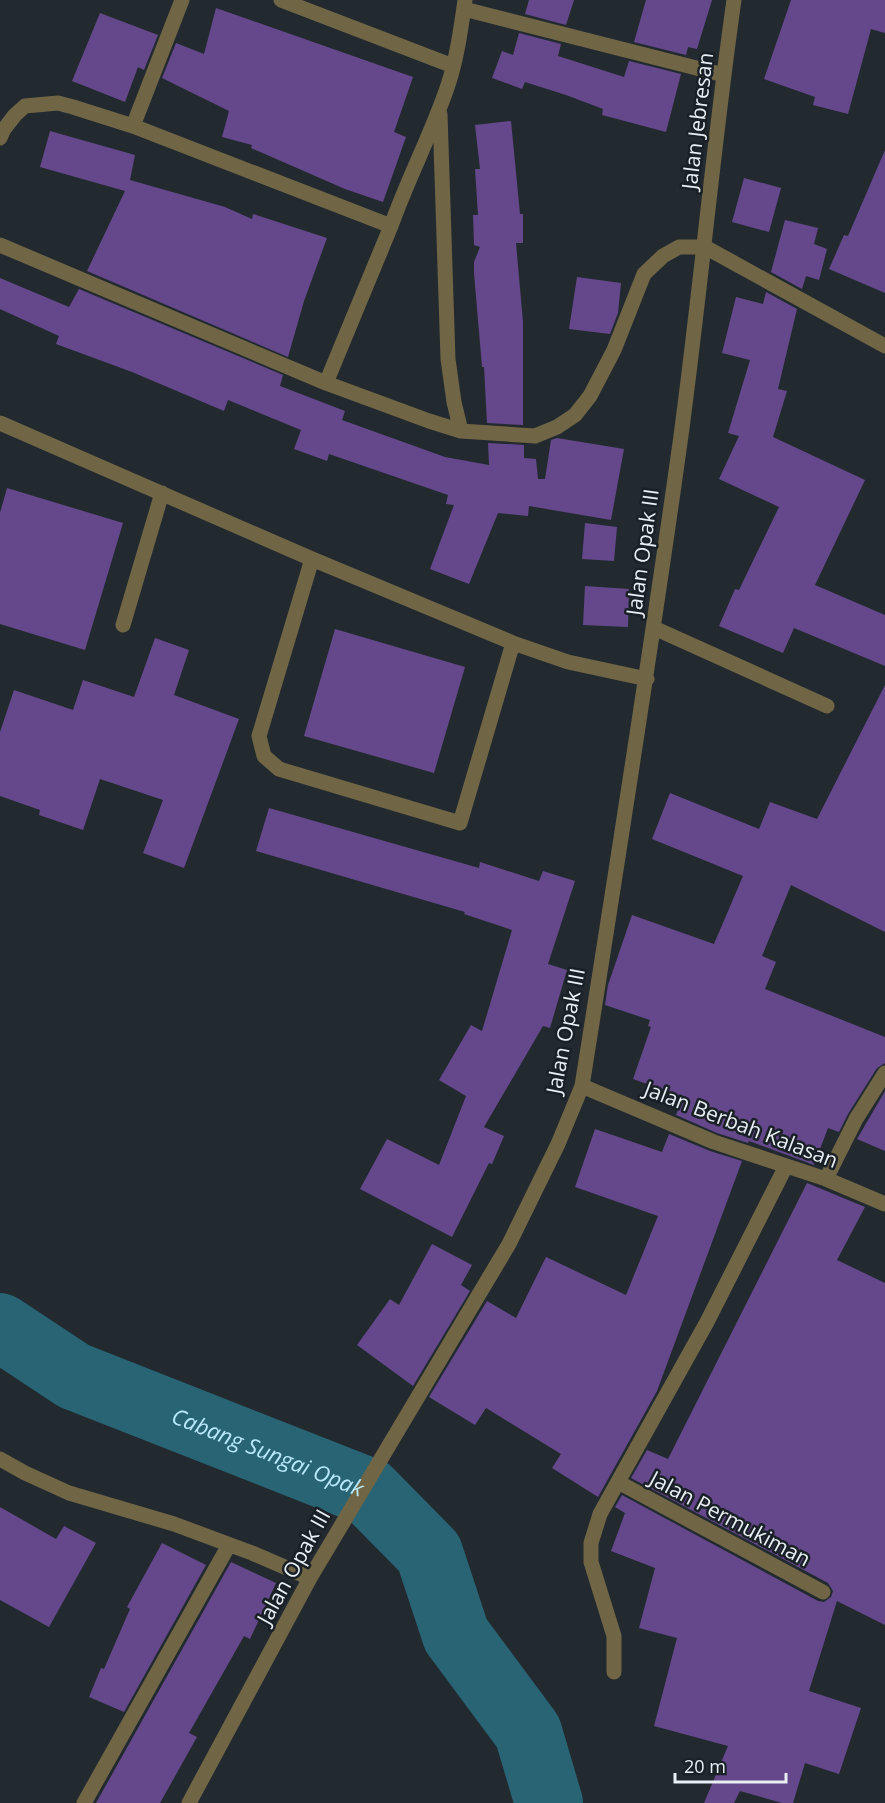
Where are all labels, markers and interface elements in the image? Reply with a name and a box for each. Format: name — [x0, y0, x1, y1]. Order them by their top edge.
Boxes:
street label: Jalan Jebresan — [674, 51, 719, 193]
street label: Jalan Opak III — [619, 487, 665, 619]
street label: Jalan Opak III — [539, 966, 591, 1098]
street label: Jalan Berbah Kalasan — [639, 1073, 842, 1174]
water label: Cabang Sungai Opak — [168, 1400, 370, 1503]
street label: Jalan Permukiman — [643, 1463, 816, 1572]
street label: Jalan Opak III — [249, 1504, 336, 1631]
scale bar — [675, 1746, 786, 1784]
text: 20 m — [684, 1754, 726, 1778]

